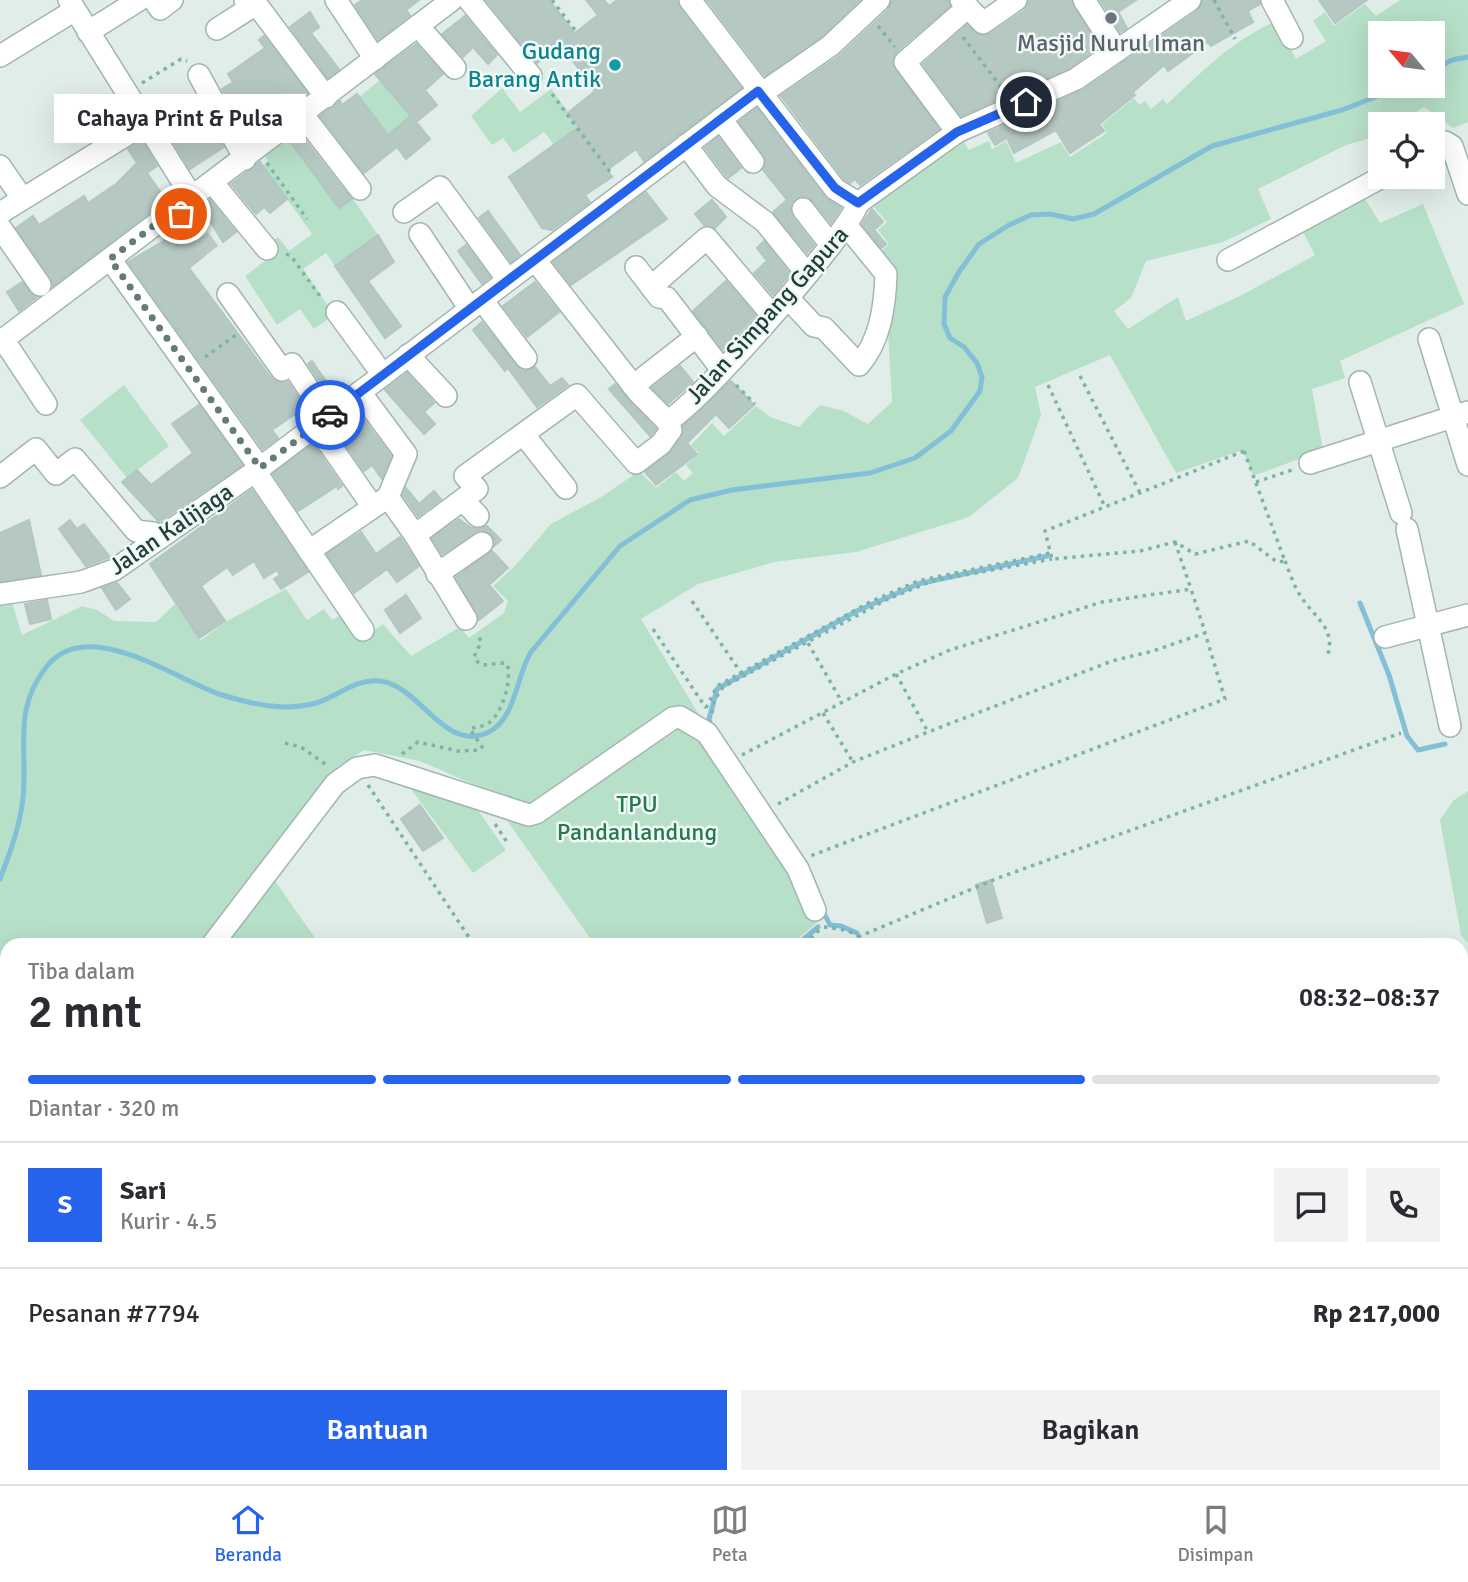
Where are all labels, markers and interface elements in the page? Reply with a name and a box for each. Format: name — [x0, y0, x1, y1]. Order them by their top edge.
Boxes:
marker: Masjid Nurul Iman — [1103, 10, 1119, 26]
north arrow — [1368, 21, 1446, 98]
map controls — [1368, 21, 1445, 189]
place label: Masjid Nurul Iman — [1017, 28, 1205, 58]
place label: Gudang Barang Antik — [468, 36, 601, 94]
marker: Gudang Barang Antik — [607, 57, 623, 73]
pin — [996, 72, 1056, 132]
icon: home — [1007, 83, 1045, 121]
callout: Cahaya Print & Pulsa — [55, 95, 307, 144]
text: Cahaya Print & Pulsa — [77, 104, 283, 133]
button: locate — [1368, 112, 1445, 189]
pin — [151, 184, 211, 244]
icon: bag — [162, 195, 200, 233]
street label: Jalan Simpang Gapura — [679, 220, 855, 410]
courier — [295, 380, 365, 450]
icon: car — [311, 396, 349, 434]
street label: Jalan Kalijaga — [103, 476, 239, 582]
park label: TPU Pandanlandung — [557, 789, 717, 847]
text: Tiba dalam — [28, 957, 135, 986]
text: 08:32–08:37 — [1299, 982, 1440, 1014]
text: 2 mnt — [28, 984, 142, 1040]
text: Diantar · 320 m — [28, 1094, 179, 1123]
button: chat — [1274, 1168, 1348, 1242]
button: phone — [1366, 1168, 1440, 1242]
text: Sari — [120, 1175, 166, 1207]
text: S — [58, 1189, 72, 1221]
text: Kurir · 4.5 — [120, 1207, 217, 1236]
text: Pesanan #7794 — [28, 1298, 200, 1330]
text: Rp 217,000 — [1312, 1298, 1440, 1330]
button: Bantuan — [28, 1390, 727, 1470]
button: Bagikan — [741, 1390, 1440, 1470]
tab: Beranda — [214, 1501, 282, 1567]
tab: Peta — [711, 1501, 749, 1567]
tab: Disimpan — [1177, 1501, 1254, 1567]

